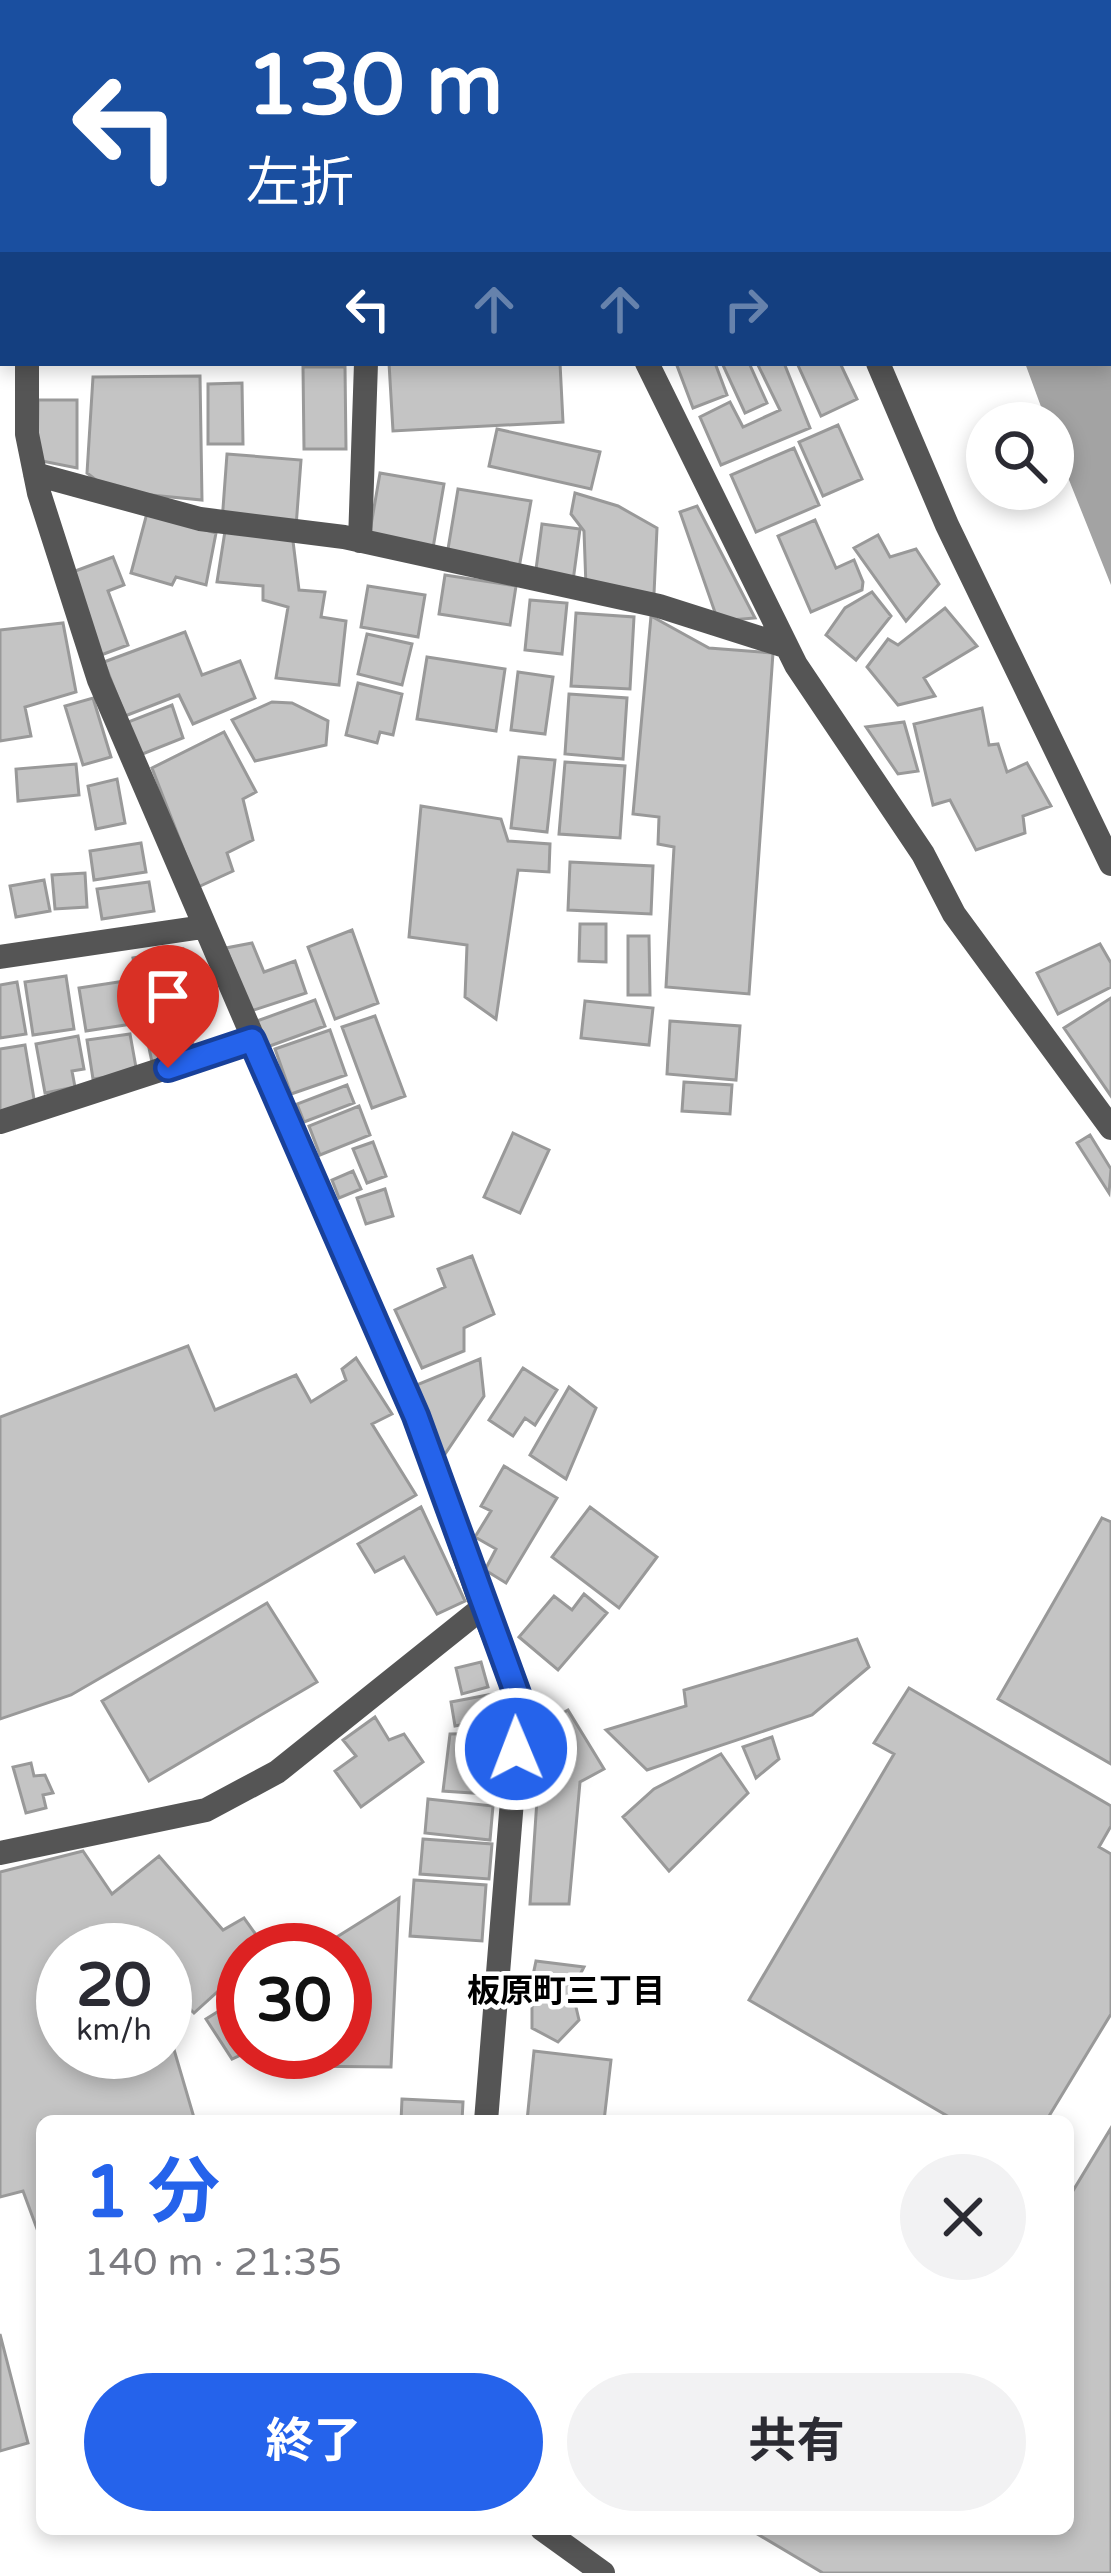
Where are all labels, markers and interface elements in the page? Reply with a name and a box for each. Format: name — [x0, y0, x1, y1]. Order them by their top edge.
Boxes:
text: 130 m — [246, 36, 503, 137]
icon: left — [48, 48, 204, 204]
text: 左折 — [246, 151, 354, 216]
icon: left — [335, 276, 401, 342]
icon: ahead — [461, 276, 527, 342]
icon: ahead — [587, 276, 653, 342]
icon: right — [713, 276, 779, 342]
map controls — [966, 402, 1074, 510]
button: search — [966, 402, 1074, 510]
pin — [117, 945, 219, 1068]
icon: arrive — [135, 963, 201, 1029]
position arrow — [453, 1686, 579, 1812]
speed limit sign: 30 — [216, 1923, 372, 2079]
text: 20 — [76, 1950, 152, 2022]
district label: 板原町三丁目 — [467, 1972, 665, 2011]
text: km/h — [76, 2012, 152, 2049]
text: 1 分 — [84, 2150, 220, 2237]
button: close — [900, 2154, 1026, 2280]
text: 140 m · 21:35 — [84, 2239, 342, 2286]
button: 終了 — [84, 2373, 543, 2511]
button: 共有 — [567, 2373, 1026, 2511]

